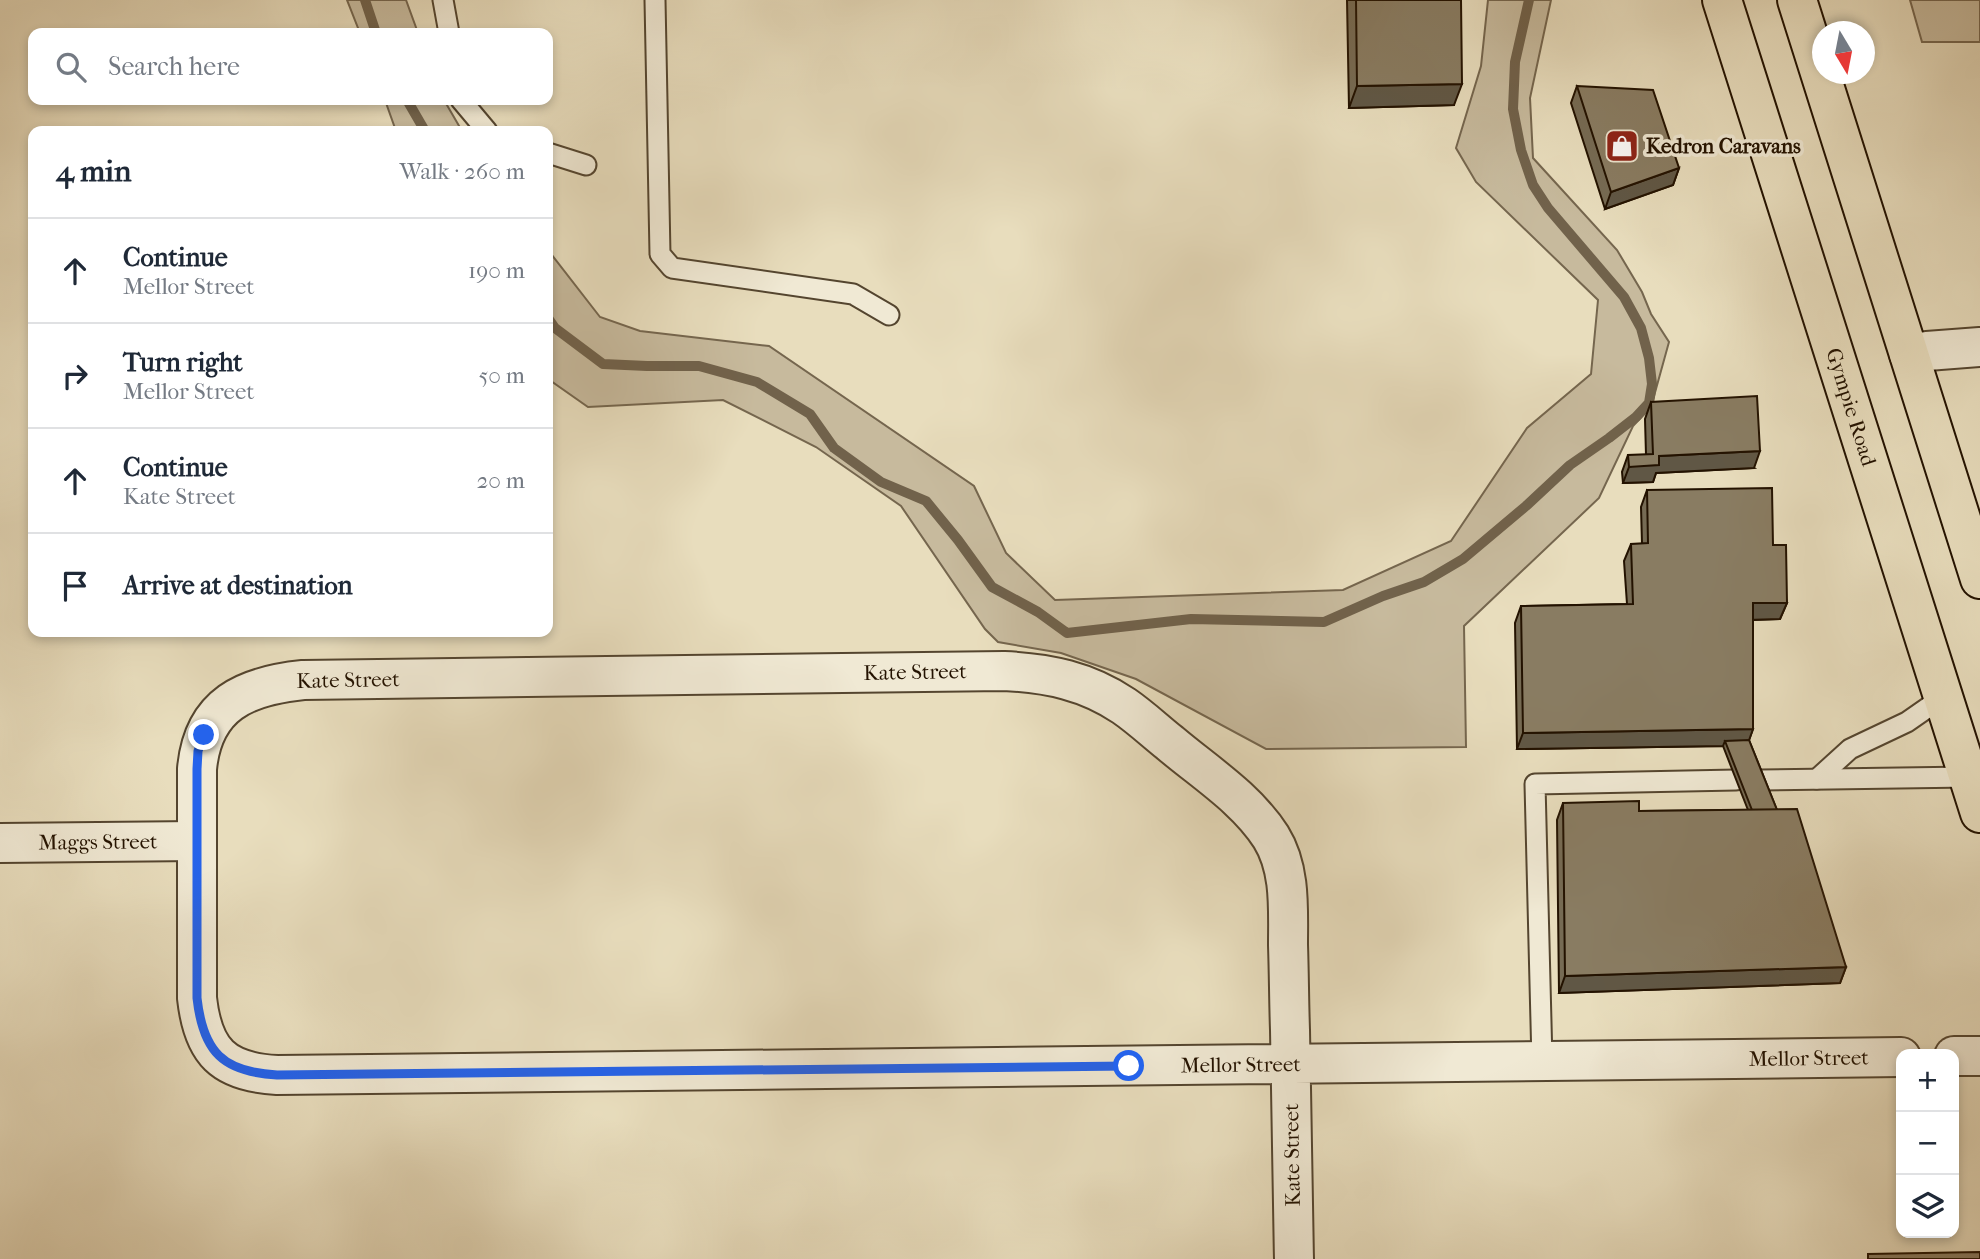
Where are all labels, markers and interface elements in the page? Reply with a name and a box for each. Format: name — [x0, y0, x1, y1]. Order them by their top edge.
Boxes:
north arrow — [1812, 21, 1875, 84]
search box — [28, 28, 553, 105]
icon: search — [52, 48, 90, 86]
text: Search here — [108, 51, 240, 82]
shop icon: Kedron Caravans — [1603, 127, 1641, 165]
place label: Kedron Caravans — [1646, 134, 1801, 158]
text: 4 min — [56, 154, 131, 189]
text: Walk · 260 m — [400, 158, 525, 185]
text: Continue — [123, 242, 228, 273]
icon: ahead — [56, 252, 94, 290]
text: 190 m — [468, 257, 525, 284]
text: Mellor Street — [123, 273, 255, 300]
street label: Gympie Road — [1821, 345, 1881, 469]
text: Turn right — [123, 347, 243, 378]
icon: right — [56, 357, 94, 395]
text: 50 m — [478, 362, 525, 389]
text: Mellor Street — [123, 378, 255, 405]
text: Continue — [123, 452, 228, 483]
icon: ahead — [56, 462, 94, 500]
text: 20 m — [476, 467, 525, 494]
text: Kate Street — [123, 483, 236, 510]
icon: arrive — [56, 567, 94, 605]
text: Arrive at destination — [123, 570, 353, 601]
street label: Kate Street — [863, 659, 967, 685]
street label: Kate Street — [296, 667, 400, 693]
route end — [188, 719, 219, 750]
street label: Maggs Street — [38, 829, 158, 855]
street label: Mellor Street — [1748, 1045, 1869, 1071]
map controls — [1896, 1049, 1959, 1238]
button: + — [1896, 1049, 1959, 1112]
route start — [1113, 1050, 1144, 1081]
street label: Mellor Street — [1180, 1052, 1301, 1077]
street label: Kate Street — [1279, 1103, 1305, 1207]
button: − — [1896, 1112, 1959, 1175]
button: layers — [1896, 1175, 1959, 1238]

